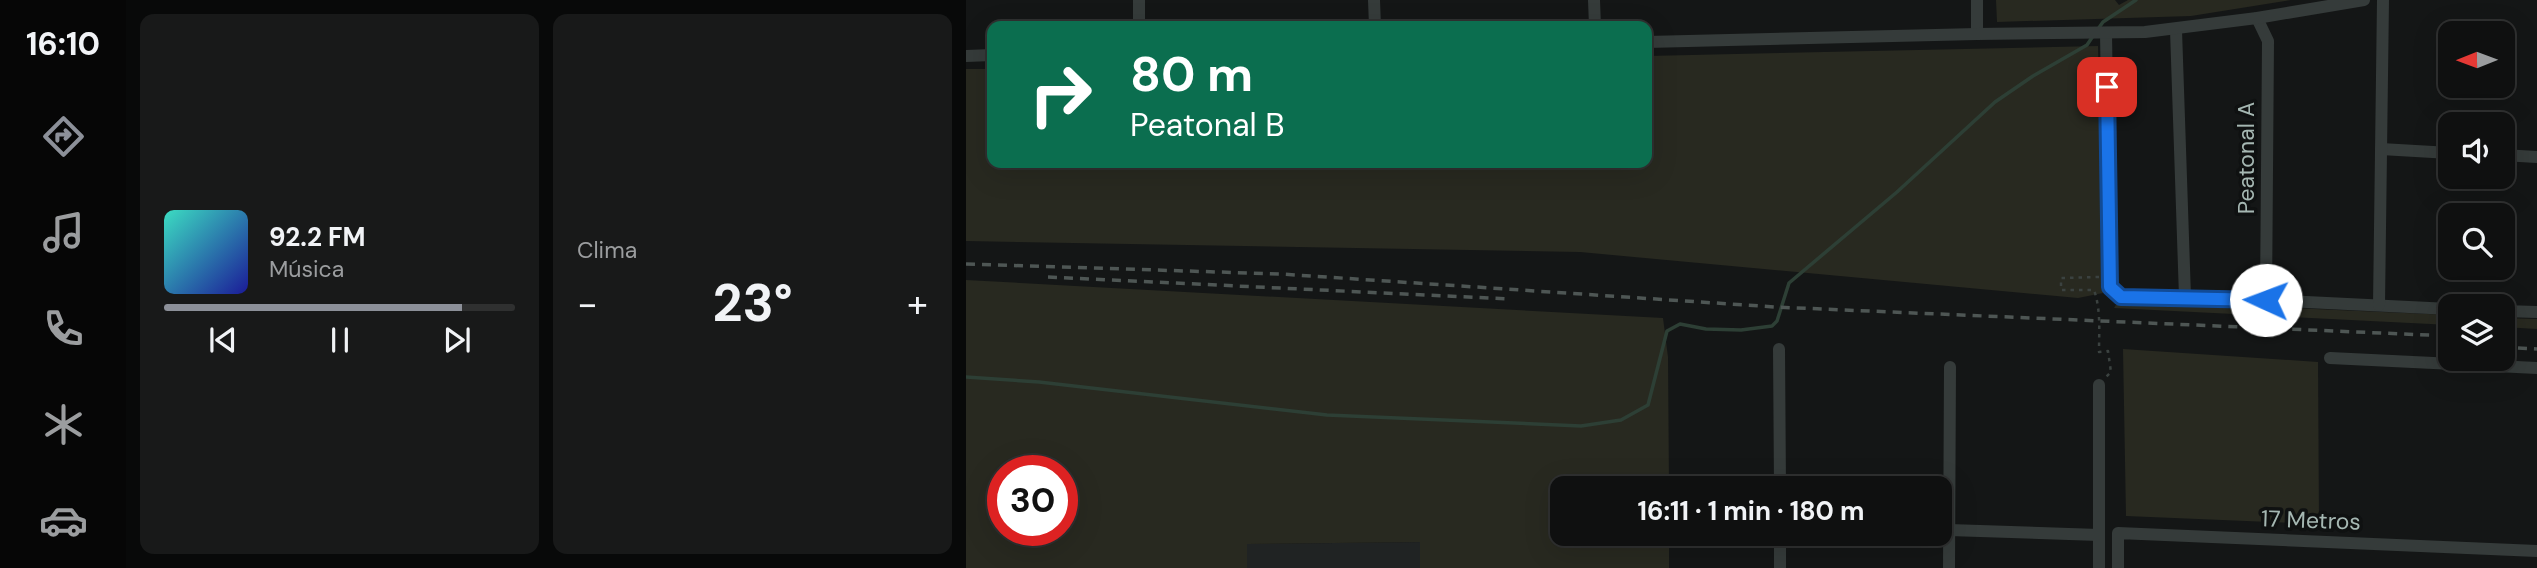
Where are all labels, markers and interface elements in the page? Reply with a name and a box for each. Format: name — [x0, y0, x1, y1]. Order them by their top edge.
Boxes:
north arrow — [2438, 21, 2515, 98]
map controls — [2438, 21, 2515, 371]
text: 16:10 — [26, 23, 100, 65]
text: 80 m — [1130, 42, 1253, 106]
icon: right — [1015, 49, 1106, 140]
pin — [2077, 57, 2137, 117]
icon: arrive — [2088, 68, 2126, 106]
street label: Peatonal A — [2231, 102, 2261, 214]
text: Peatonal B — [1130, 104, 1285, 146]
icon: directions — [39, 112, 88, 161]
button: sound — [2438, 112, 2515, 189]
button: search — [2438, 203, 2515, 280]
icon: music — [39, 208, 88, 257]
text: 92.2 FM — [269, 220, 366, 254]
text: Clima — [577, 235, 637, 265]
text: Música — [269, 254, 344, 284]
position arrow — [2229, 263, 2303, 337]
text: 23° — [712, 269, 793, 337]
text: − — [577, 279, 598, 329]
text: + — [907, 279, 928, 329]
button: layers — [2438, 294, 2515, 371]
icon: phone — [39, 304, 88, 353]
icon: previous — [204, 321, 242, 359]
icon: pause — [321, 321, 359, 359]
icon: next — [438, 321, 476, 359]
icon: climate — [39, 400, 88, 449]
speed limit sign: 30 — [987, 455, 1078, 546]
text: 16:11 · 1 min · 180 m — [1637, 494, 1865, 528]
icon: car — [39, 496, 88, 545]
street label: 17 Metros — [2261, 503, 2361, 537]

